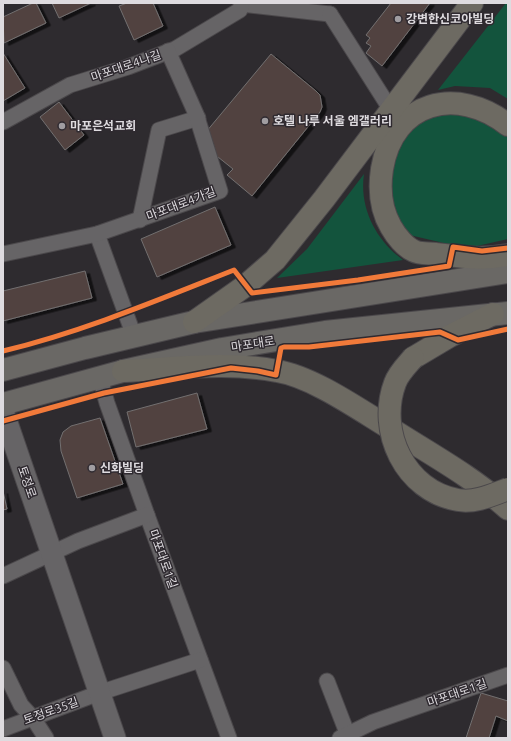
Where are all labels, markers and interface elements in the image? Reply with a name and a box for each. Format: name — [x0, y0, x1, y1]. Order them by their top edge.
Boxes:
place label: 강변한신코아빌딩 — [406, 12, 494, 25]
marker: 강변한신코아빌딩 — [393, 14, 403, 24]
street label: 마포대로4나길 — [89, 47, 162, 84]
place label: 호텔 나루 서울 엠갤러리 — [273, 114, 392, 127]
marker: 호텔 나루 서울 엠갤러리 — [260, 116, 270, 126]
place label: 마포은석교회 — [70, 119, 136, 132]
marker: 마포은석교회 — [57, 121, 67, 131]
street label: 마포대로4가길 — [144, 184, 217, 223]
street label: 마포대로 — [230, 334, 276, 353]
place label: 신화빌딩 — [100, 461, 144, 474]
marker: 신화빌딩 — [87, 463, 97, 473]
street label: 토정로 — [16, 464, 39, 500]
street label: 마포대로1길 — [147, 527, 180, 590]
street label: 마포대로1길 — [425, 676, 488, 709]
street label: 토정로35길 — [21, 695, 80, 727]

